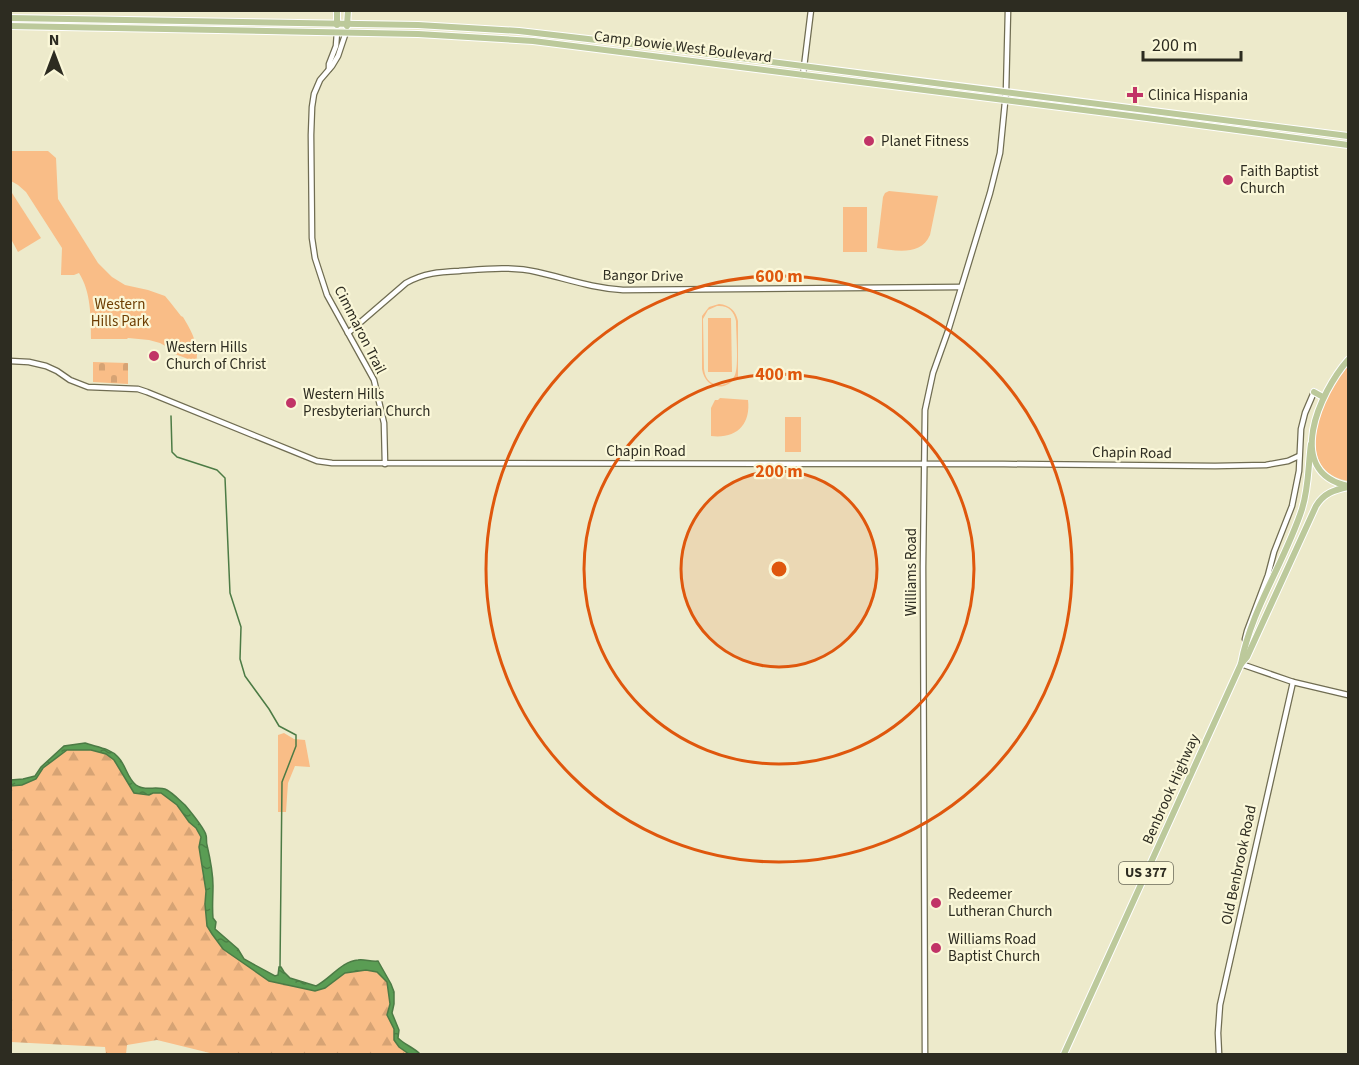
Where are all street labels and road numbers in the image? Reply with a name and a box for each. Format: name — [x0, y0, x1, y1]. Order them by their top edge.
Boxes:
street label: Camp Bowie West Boulevard — [593, 26, 773, 68]
street label: Bangor Drive — [602, 265, 684, 287]
street label: Cimmaron Trail — [329, 282, 391, 378]
street label: Chapin Road — [606, 441, 686, 462]
street label: Chapin Road — [1092, 442, 1172, 464]
street label: Williams Road — [901, 528, 922, 616]
street label: Benbrook Highway — [1137, 730, 1205, 848]
street label: Old Benbrook Road — [1216, 803, 1262, 927]
road number: US 377 — [1119, 862, 1173, 884]

